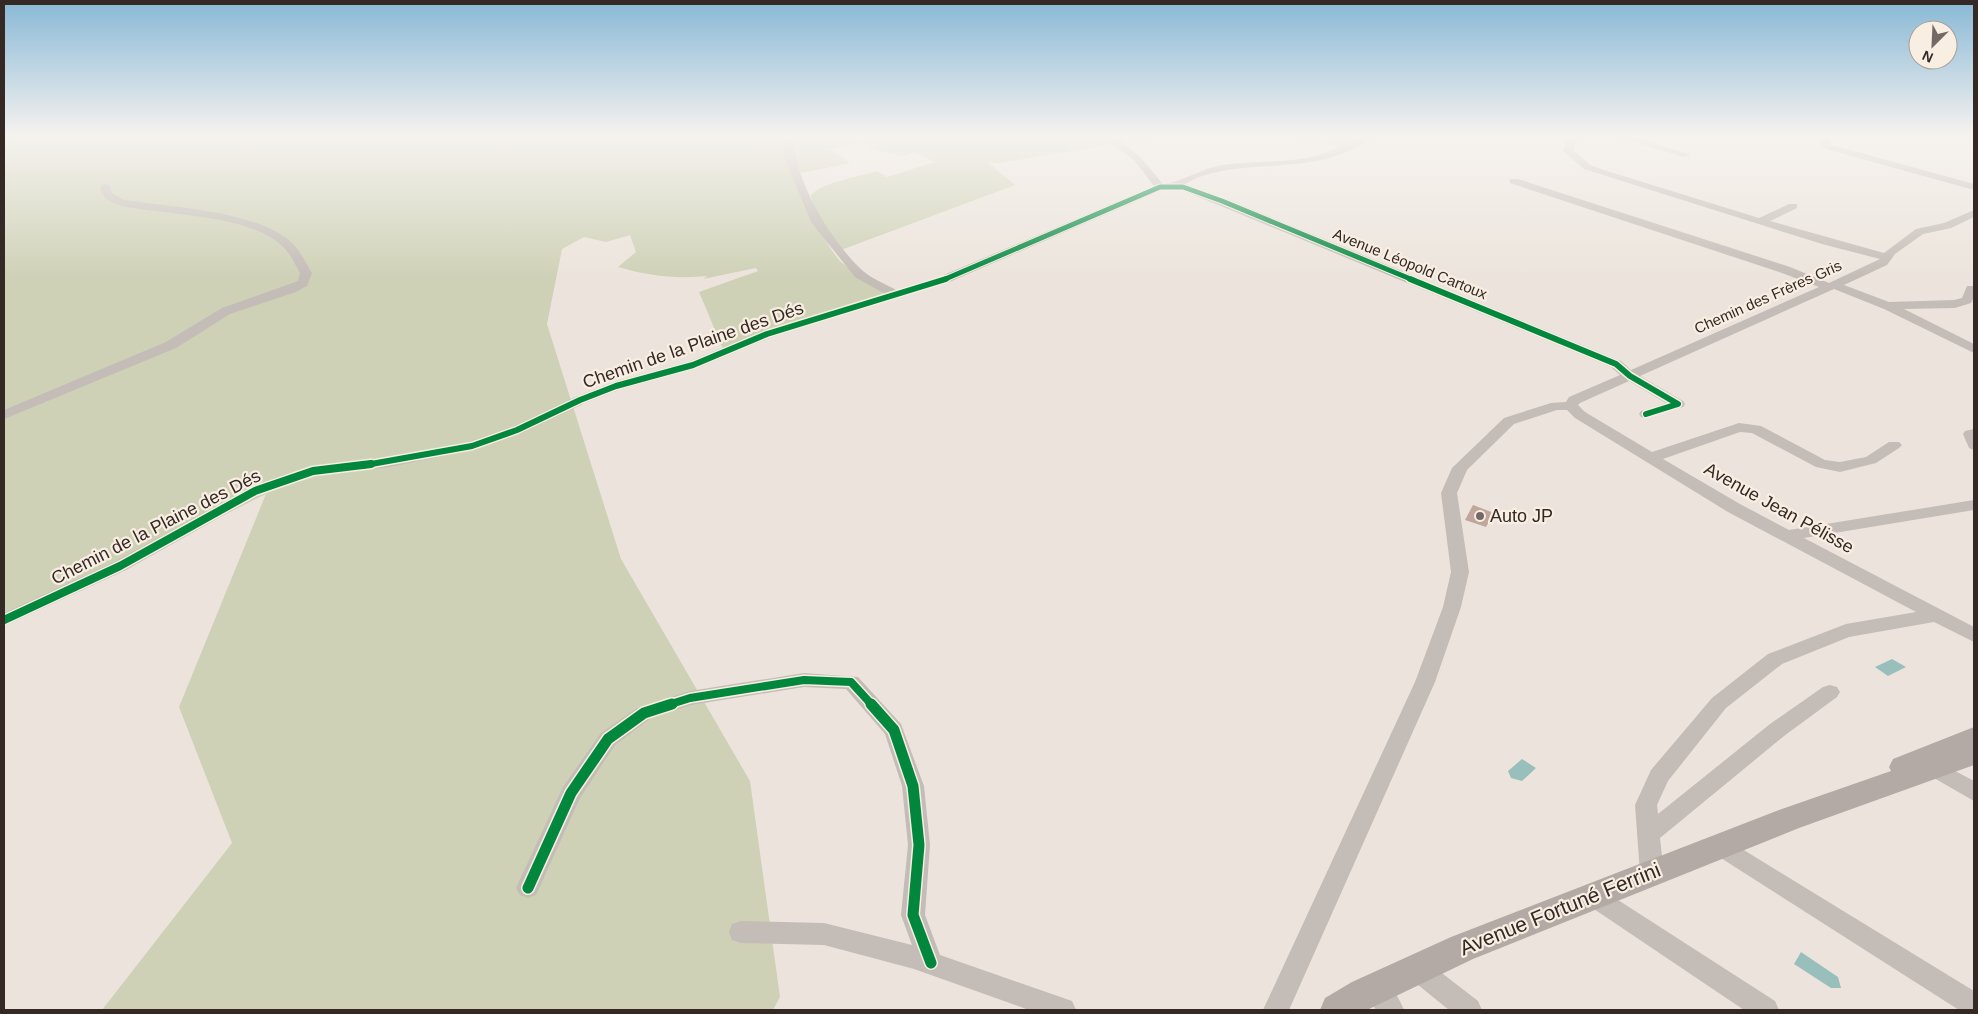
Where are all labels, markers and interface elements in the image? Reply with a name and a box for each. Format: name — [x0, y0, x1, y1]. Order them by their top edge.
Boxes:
north arrow — [1908, 20, 1958, 70]
text: N — [1920, 48, 1936, 66]
street label: Avenue Léopold Cartoux — [1331, 225, 1490, 302]
street label: Chemin des Frères Gris — [1692, 256, 1844, 337]
street label: Chemin de la Plaine des Dés — [580, 298, 806, 392]
street label: Avenue Jean Pélisse — [1701, 459, 1857, 557]
street label: Chemin de la Plaine des Dés — [48, 465, 264, 589]
place label: Auto JP — [1490, 506, 1553, 526]
marker: Auto JP — [1474, 510, 1486, 522]
street label: Avenue Fortuné Ferrini — [1456, 858, 1664, 959]

